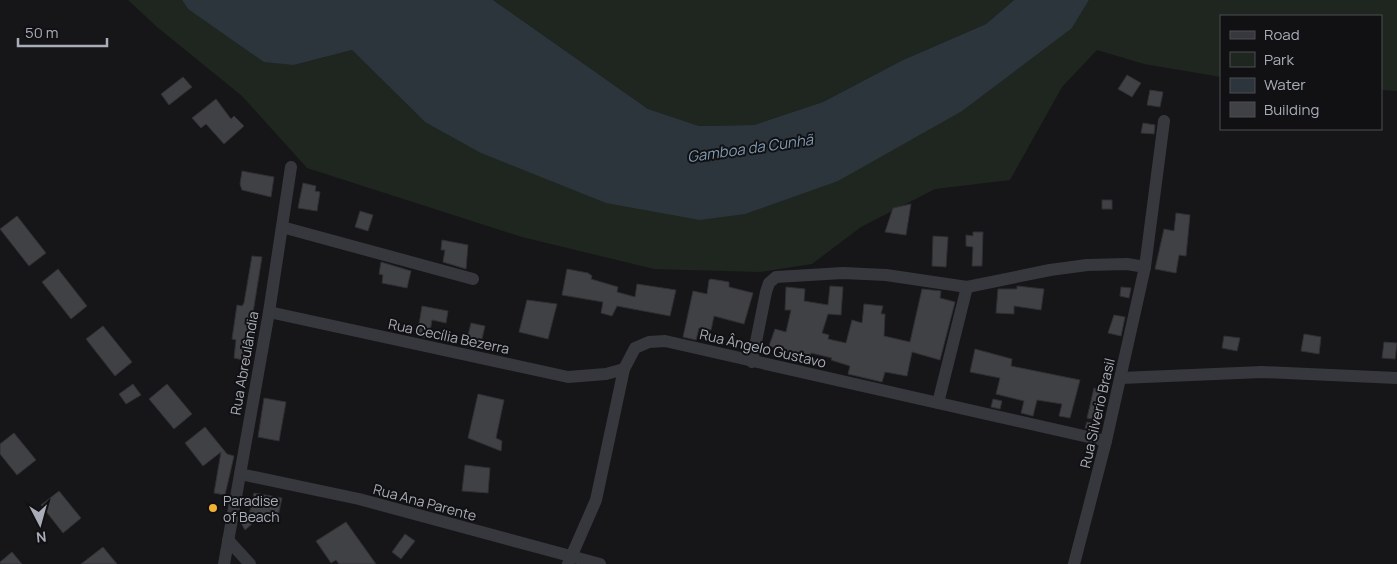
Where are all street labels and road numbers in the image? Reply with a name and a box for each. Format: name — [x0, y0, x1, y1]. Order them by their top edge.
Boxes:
street label: Rua Abreulândia — [226, 310, 262, 416]
street label: Rua Cecília Bezerra — [387, 314, 511, 358]
street label: Rua Ângelo Gustavo — [698, 324, 828, 372]
street label: Rua Silverio Brasil — [1075, 356, 1119, 470]
street label: Rua Ana Parente — [371, 479, 479, 525]

